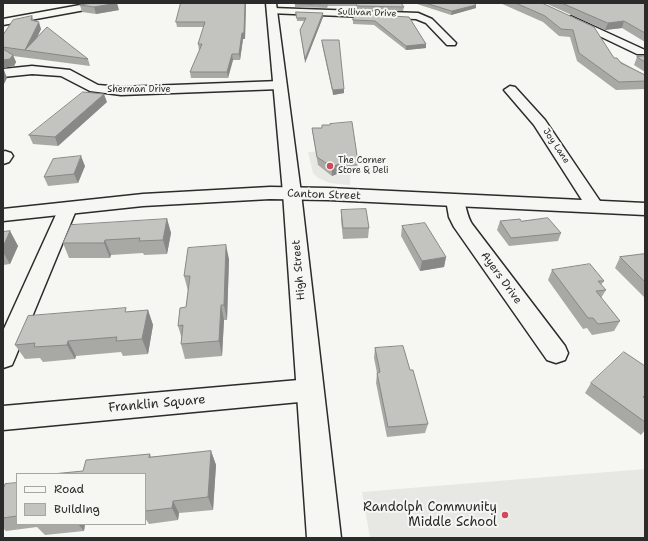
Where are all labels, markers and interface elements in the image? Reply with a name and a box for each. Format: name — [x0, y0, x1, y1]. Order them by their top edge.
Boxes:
street label: Sullivan Drive — [337, 7, 397, 19]
street label: Sherman Drive — [107, 85, 171, 95]
street label: Joy Lane — [540, 126, 572, 166]
place label: The Corner Store & Deli — [338, 156, 389, 177]
marker: The Corner Store & Deli — [325, 161, 335, 171]
street label: Canton Street — [287, 187, 361, 203]
street label: High Street — [290, 239, 308, 301]
street label: Ayers Drive — [478, 249, 524, 307]
street label: Franklin Square — [108, 392, 206, 416]
legend — [16, 473, 146, 525]
text: Road — [54, 481, 84, 497]
place label: Randolph Community Middle School — [363, 500, 497, 531]
text: Building — [54, 501, 100, 517]
marker: Randolph Community Middle School — [500, 510, 510, 520]

